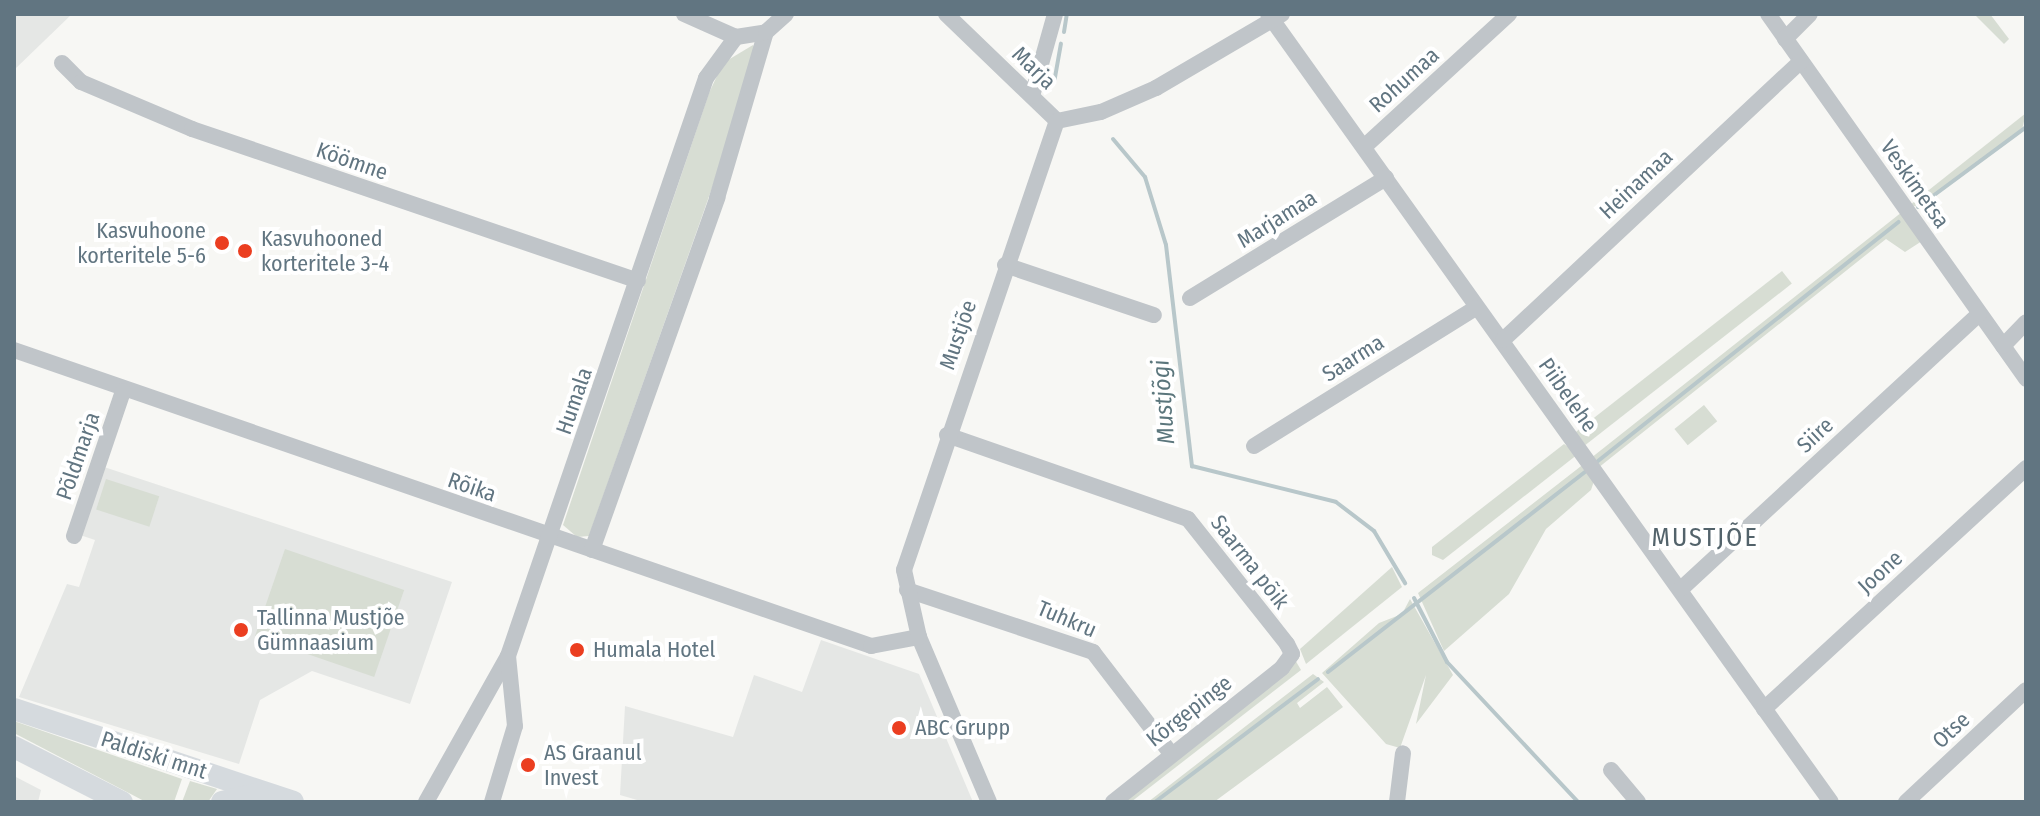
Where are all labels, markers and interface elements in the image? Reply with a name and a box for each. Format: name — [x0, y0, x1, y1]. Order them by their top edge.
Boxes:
street label: Marja — [1007, 41, 1061, 95]
street label: Rohumaa — [1364, 42, 1444, 118]
street label: Veskimetsa — [1875, 135, 1955, 233]
street label: Köömne — [313, 136, 391, 186]
street label: Heinamaa — [1594, 143, 1678, 225]
street label: Marjamaa — [1232, 184, 1322, 254]
place label: Kasvuhoone korteritele 5-6 — [77, 217, 206, 268]
place label: Kasvuhooned korteritele 3-4 — [261, 225, 389, 276]
marker: Kasvuhoone korteritele 5-6 — [213, 234, 231, 252]
marker: Kasvuhooned korteritele 3-4 — [236, 242, 254, 260]
street label: Mustjõe — [934, 297, 982, 373]
street label: Saarma — [1317, 329, 1389, 387]
street label: Piibelehe — [1533, 353, 1603, 437]
water label: Mustjõgi — [1147, 359, 1181, 445]
street label: Humala — [550, 364, 598, 438]
street label: Põldmarja — [51, 408, 105, 504]
street label: Siire — [1791, 412, 1839, 458]
street label: Rõika — [444, 466, 500, 508]
street label: Saarma põik — [1205, 510, 1295, 614]
district label: MUSTJÕE — [1651, 522, 1759, 554]
street label: Joone — [1852, 545, 1908, 599]
street label: Tuhkru — [1033, 595, 1101, 643]
place label: Tallinna Mustjõe Gümnaasium — [257, 604, 405, 656]
marker: Tallinna Mustjõe Gümnaasium — [232, 621, 250, 639]
place label: Humala Hotel — [593, 637, 715, 663]
marker: Humala Hotel — [568, 641, 586, 659]
street label: Kõrgepinge — [1141, 670, 1237, 752]
street label: Otse — [1927, 706, 1975, 754]
place label: ABC Grupp — [915, 715, 1010, 741]
marker: ABC Grupp — [890, 719, 908, 737]
street label: Paldiski mnt — [98, 725, 210, 785]
place label: AS Graanul Invest — [544, 739, 642, 790]
marker: AS Graanul Invest — [519, 756, 537, 774]

